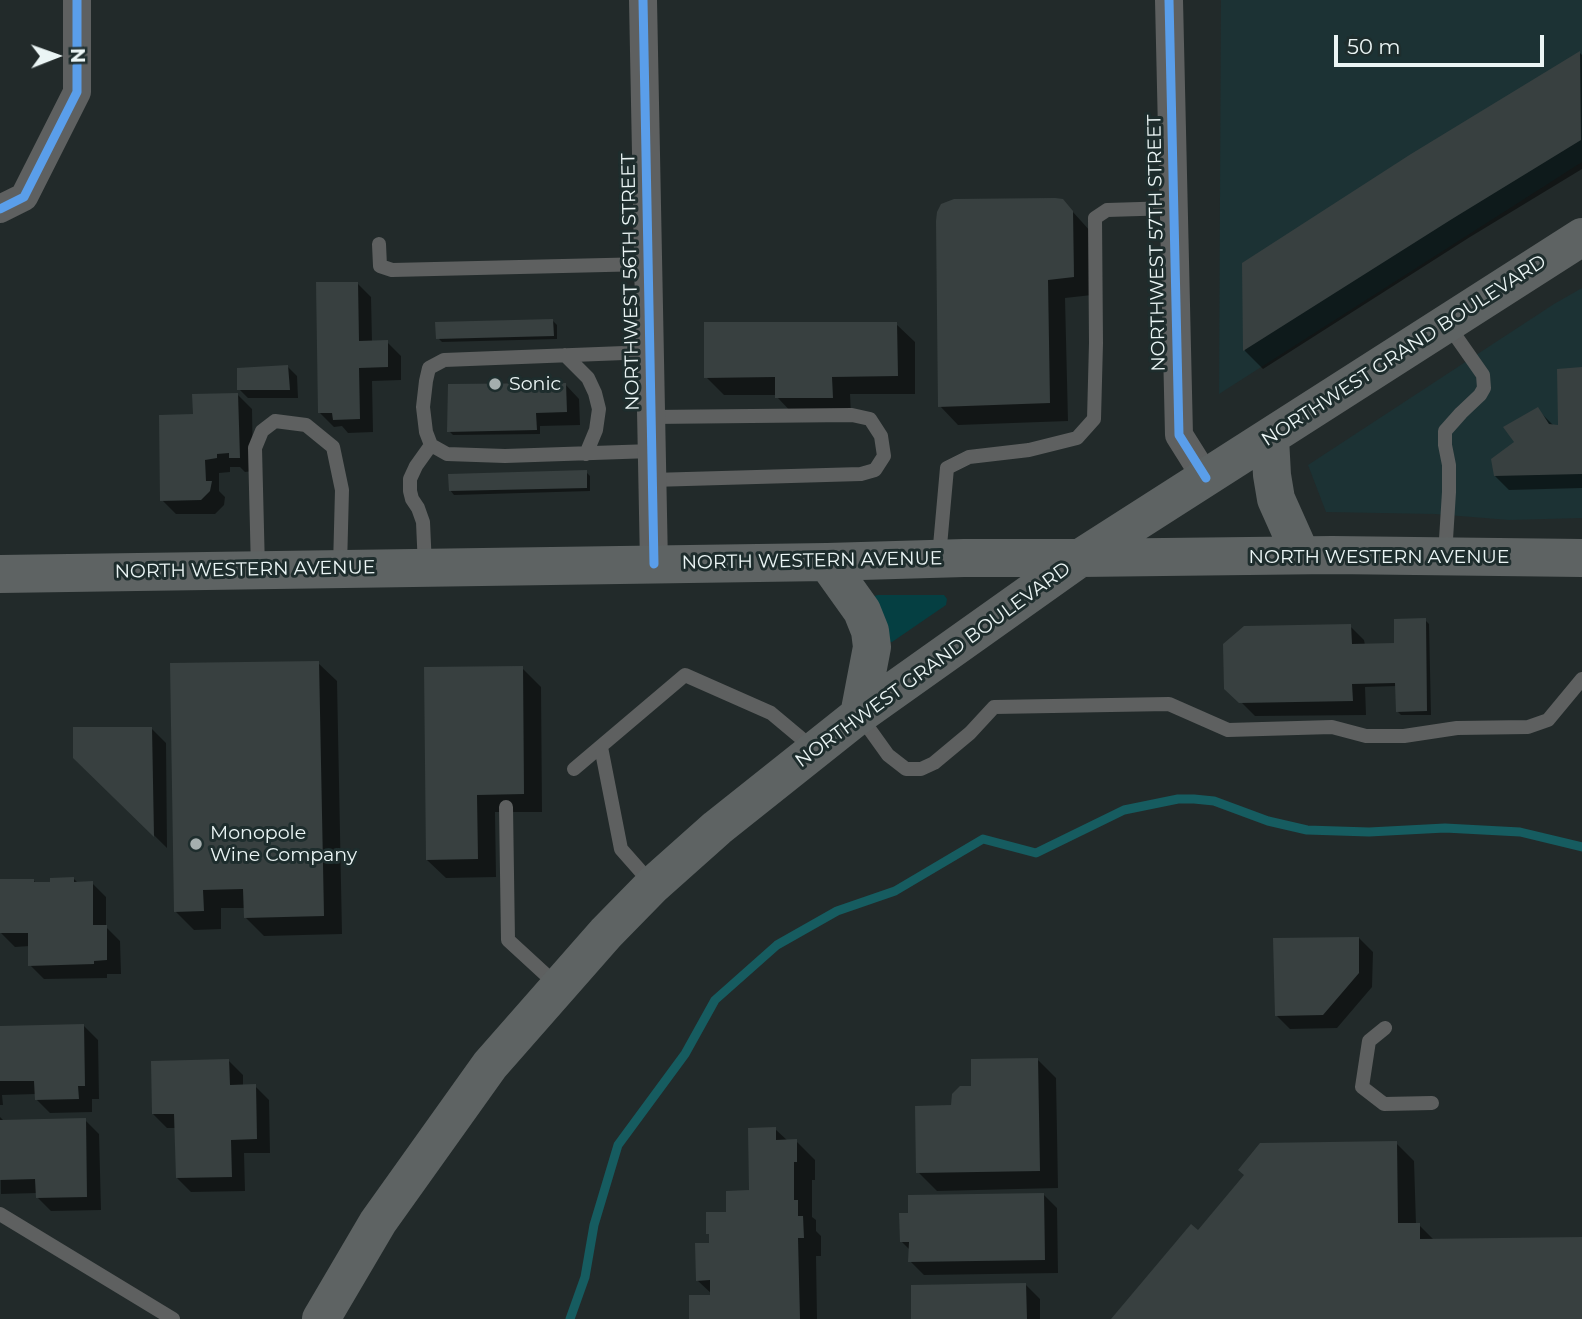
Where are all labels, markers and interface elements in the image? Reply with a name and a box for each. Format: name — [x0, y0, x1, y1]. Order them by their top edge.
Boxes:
north arrow — [21, 21, 91, 91]
scale bar — [1337, 21, 1547, 65]
text: 50 m — [1347, 34, 1401, 59]
text: N — [66, 48, 89, 63]
street label: NORTHWEST 57TH STREET — [1143, 114, 1171, 372]
street label: NORTHWEST 56TH STREET — [617, 153, 645, 411]
street label: NORTHWEST GRAND BOULEVARD — [1257, 250, 1551, 452]
place label: Sonic — [509, 373, 561, 395]
marker: Sonic — [487, 376, 503, 392]
street label: NORTH WESTERN AVENUE — [1249, 546, 1509, 568]
street label: NORTH WESTERN AVENUE — [681, 547, 943, 575]
street label: NORTH WESTERN AVENUE — [114, 556, 376, 584]
street label: NORTHWEST GRAND BOULEVARD — [791, 557, 1075, 773]
place label: Monopole Wine Company — [210, 822, 357, 866]
marker: Monopole Wine Company — [188, 836, 204, 852]

